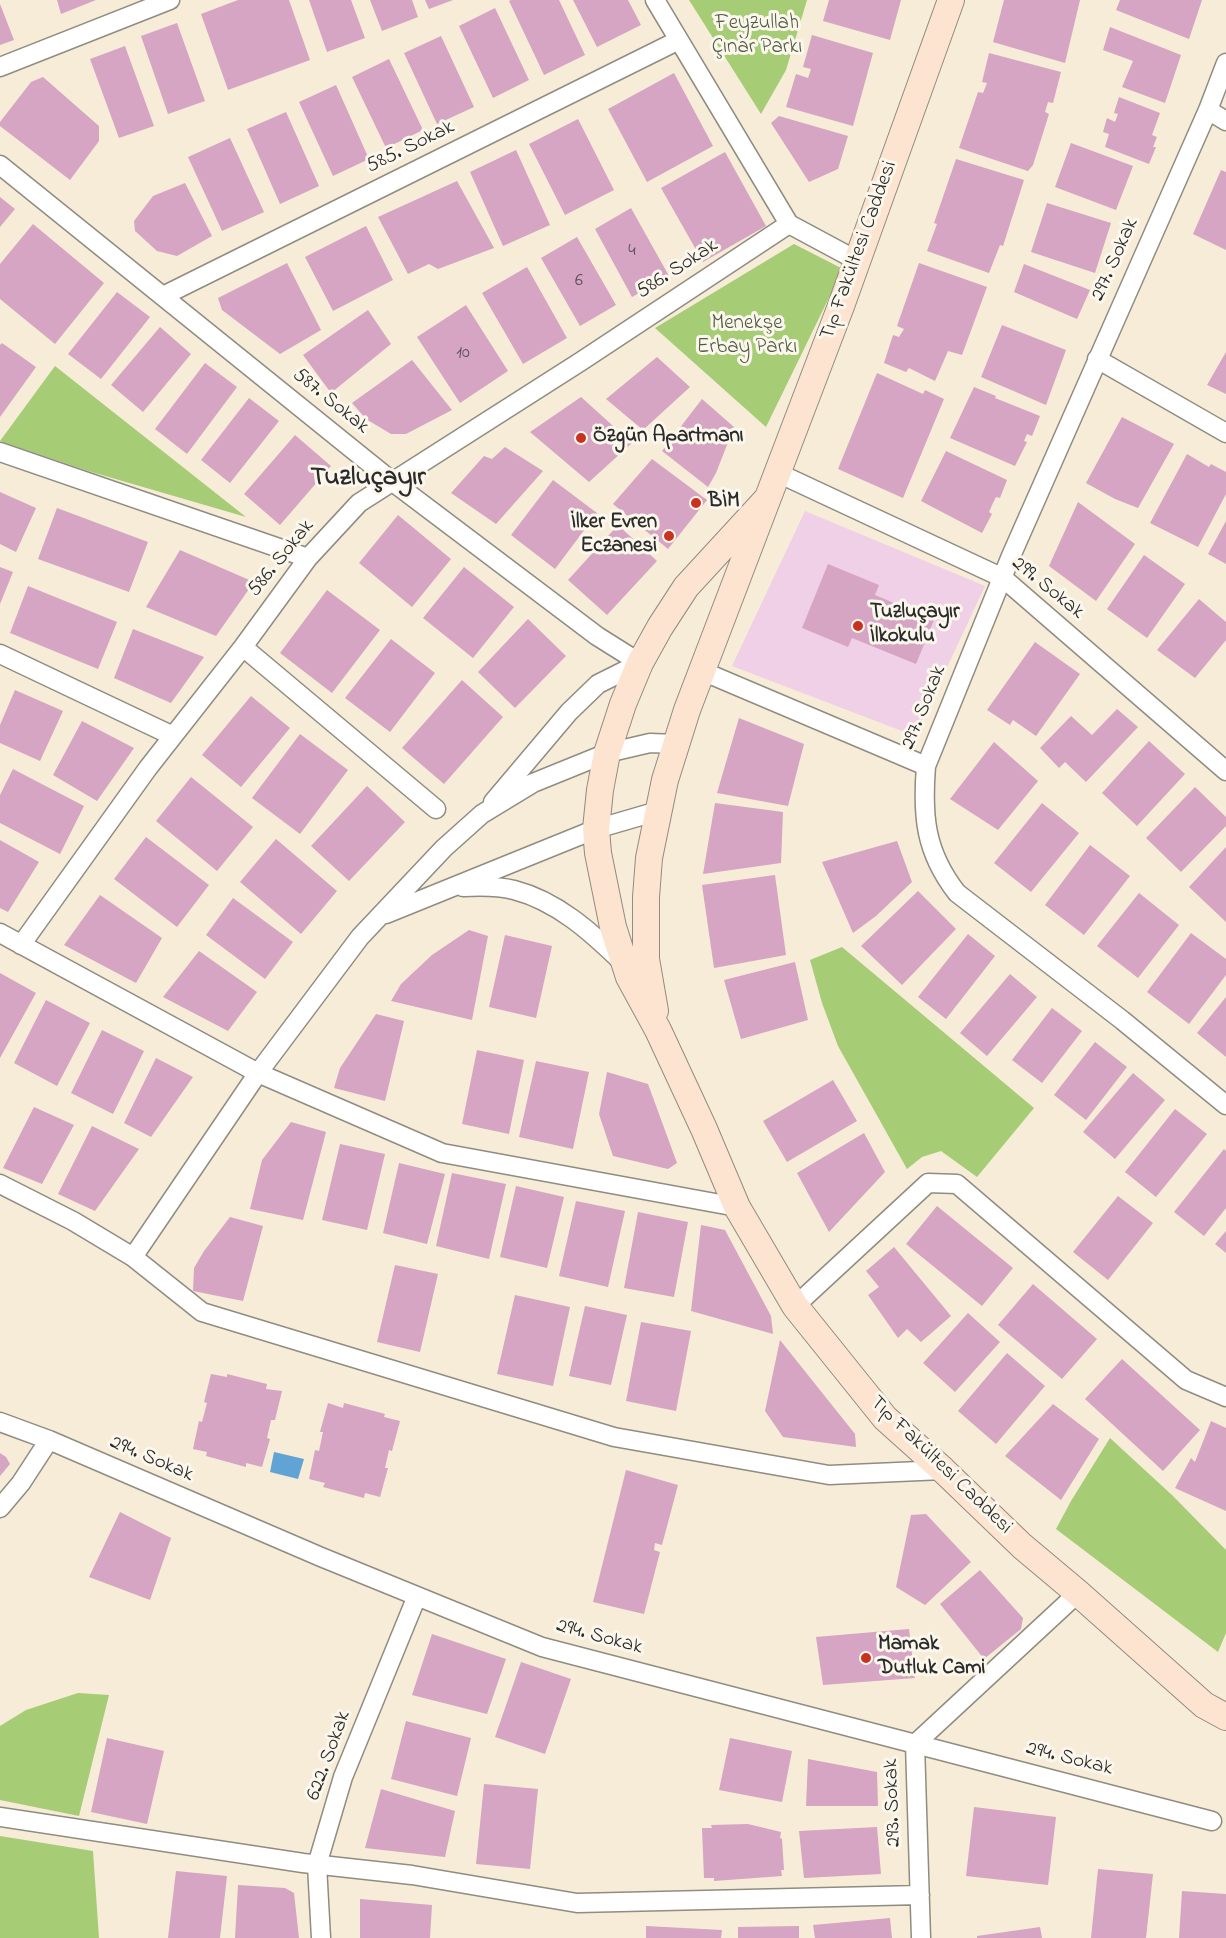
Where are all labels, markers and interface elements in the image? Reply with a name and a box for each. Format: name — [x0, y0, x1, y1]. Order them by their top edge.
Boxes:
park label: Feyzullah Çınar Parkı — [712, 12, 802, 62]
street label: 585. Sokak — [363, 116, 459, 180]
street label: Tıp Fakültesi Caddesi — [816, 158, 904, 344]
street label: 297. Sokak — [1087, 214, 1145, 306]
street label: 586. Sokak — [632, 234, 724, 306]
house number: 4 — [628, 241, 636, 263]
house number: 6 — [575, 271, 583, 293]
park label: Menekşe Erbay Parkı — [697, 312, 797, 362]
house number: 10 — [456, 343, 470, 365]
street label: 587. Sokak — [286, 363, 374, 441]
place label: Özgün Apartmanı — [593, 425, 744, 451]
marker: Özgün Apartmanı — [574, 431, 588, 445]
district label: Tuzluçayır — [310, 464, 426, 496]
place label: BİM — [708, 490, 740, 516]
marker: BİM — [689, 496, 703, 510]
place label: İlker Evren Eczanesi — [571, 511, 657, 561]
street label: 586. Sokak — [243, 515, 321, 603]
marker: İlker Evren Eczanesi — [662, 529, 676, 543]
street label: 299. Sokak — [1006, 552, 1088, 626]
place label: Tuzluçayır İlkokulu — [870, 601, 960, 651]
marker: Tuzluçayır İlkokulu — [851, 619, 865, 633]
street label: 297. Sokak — [897, 662, 953, 754]
street label: Tıp Fakültesi Caddesi — [863, 1391, 1017, 1541]
street label: 294. Sokak — [105, 1431, 197, 1489]
street label: 294. Sokak — [553, 1614, 645, 1662]
place label: Mamak Dutluk Cami — [878, 1633, 985, 1683]
marker: Mamak Dutluk Cami — [859, 1651, 873, 1665]
street label: 622. Sokak — [302, 1708, 358, 1804]
street label: 294. Sokak — [1023, 1737, 1115, 1783]
street label: 293. Sokak — [880, 1758, 908, 1848]

